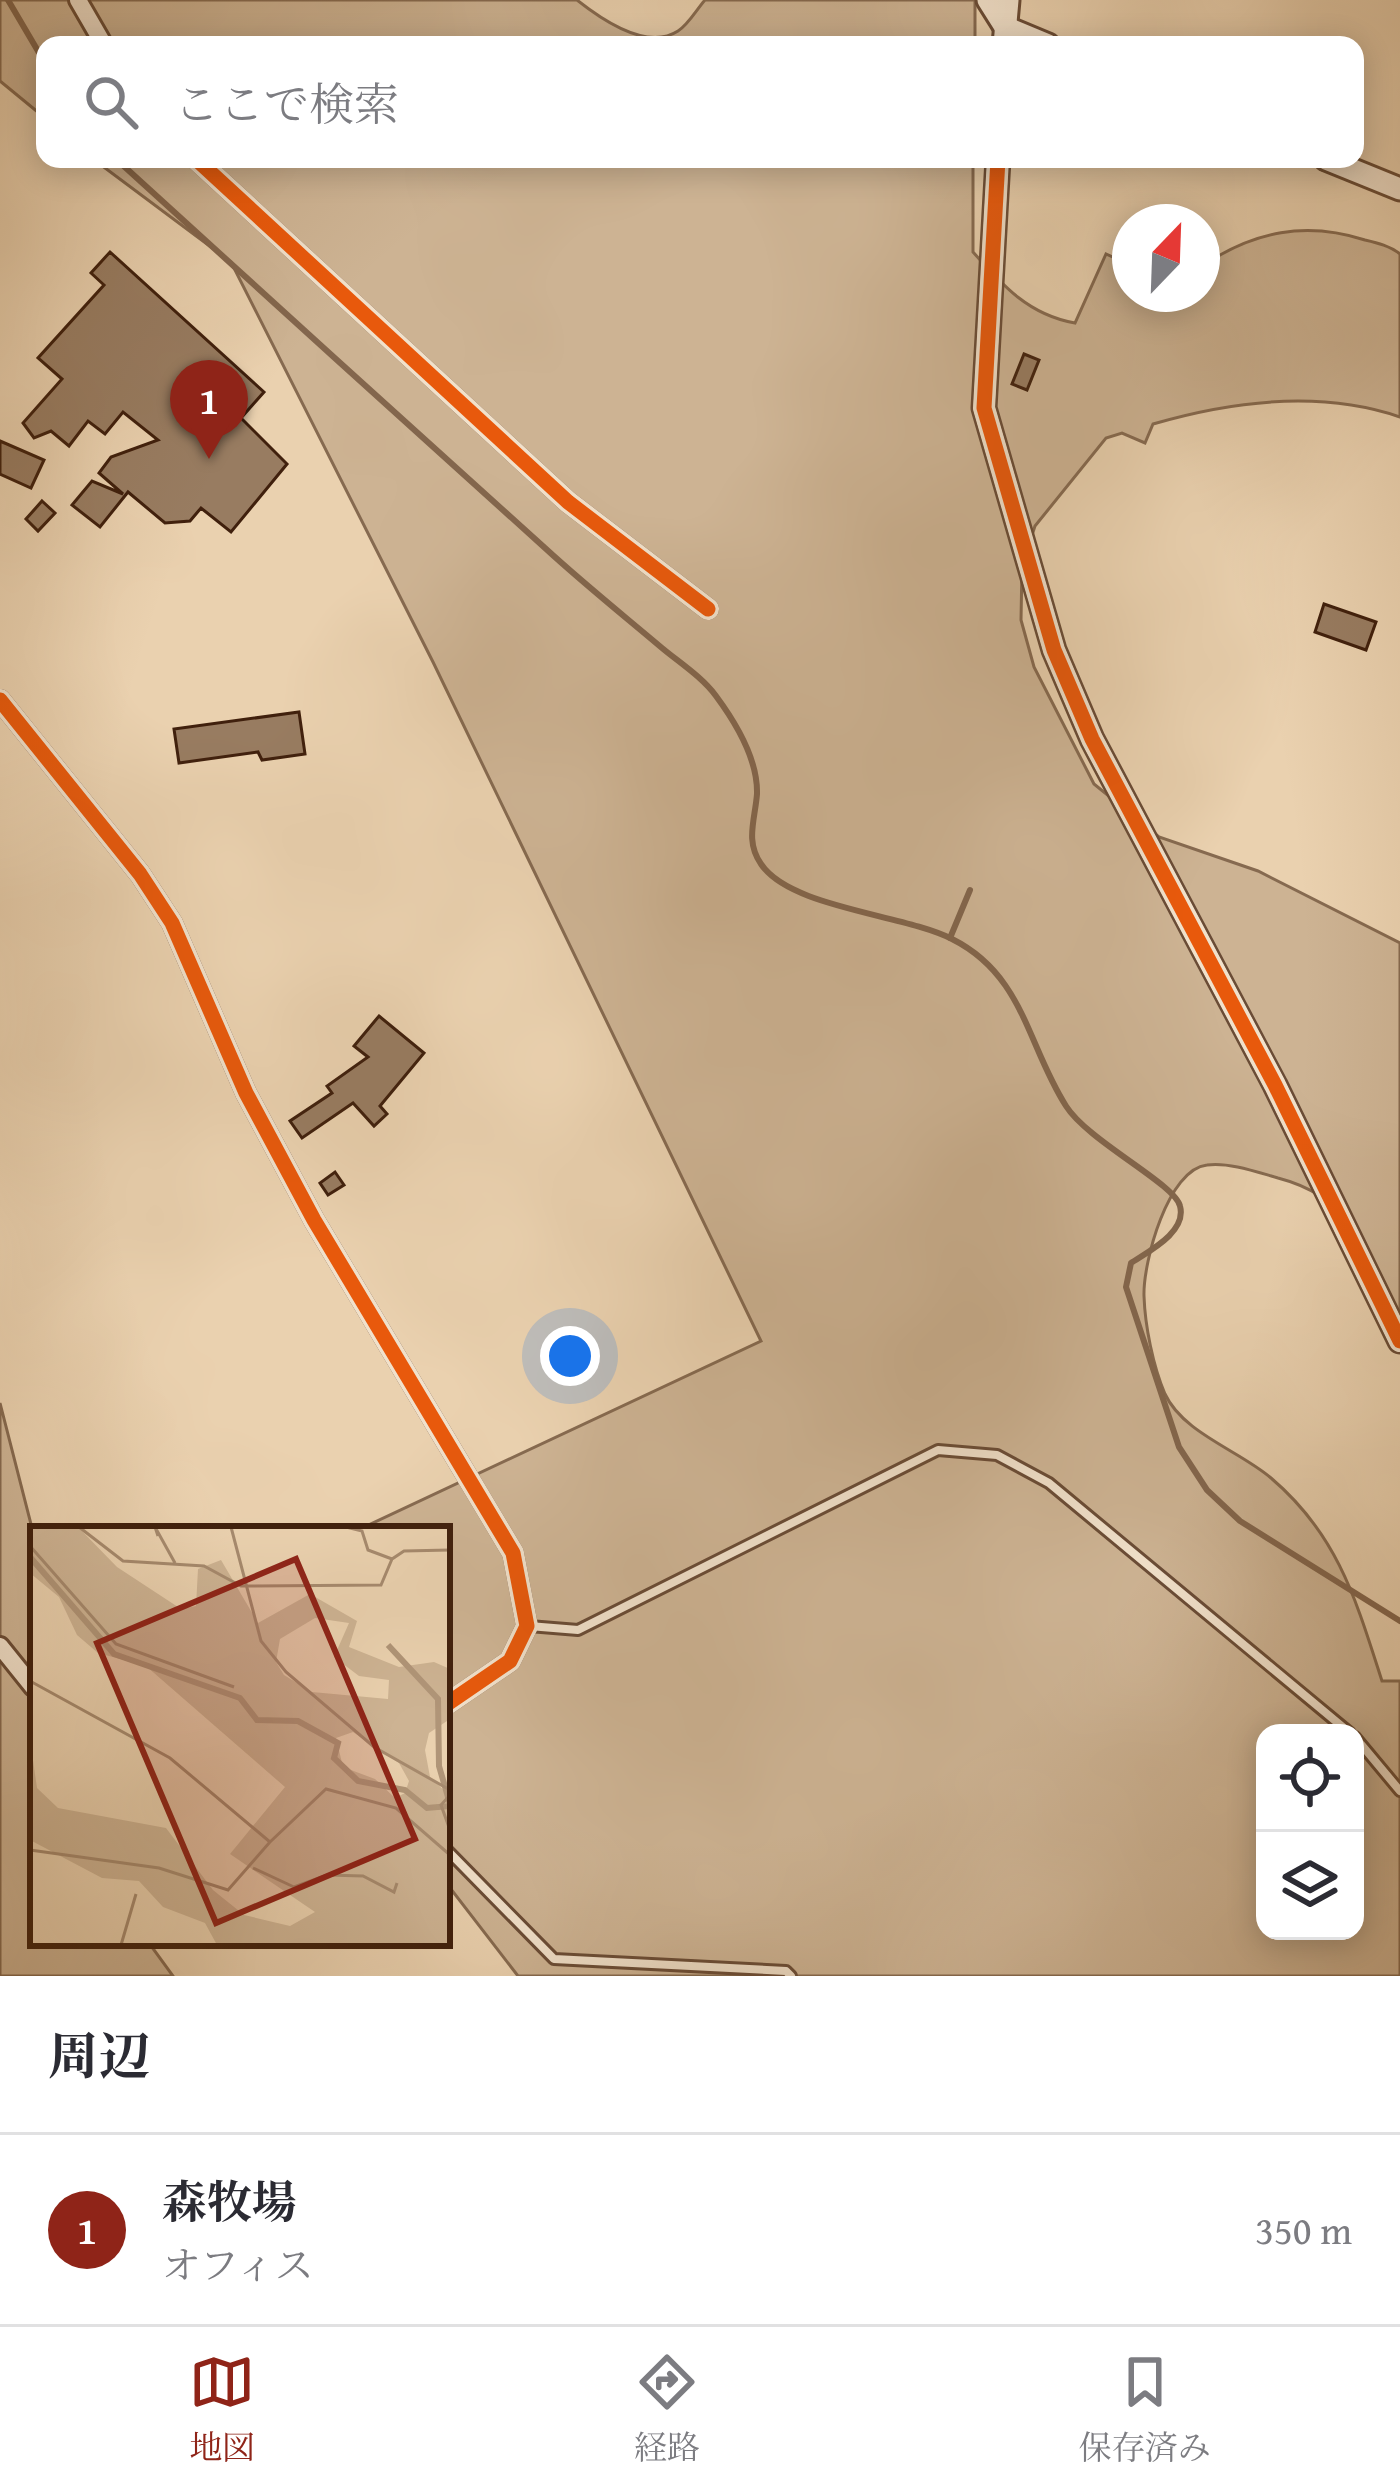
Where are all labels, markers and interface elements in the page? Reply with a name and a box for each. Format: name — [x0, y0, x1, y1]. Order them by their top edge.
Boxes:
search box — [36, 36, 1364, 168]
icon: search — [78, 69, 144, 135]
text: ここで検索 — [174, 71, 399, 136]
north arrow — [1112, 204, 1220, 312]
pin: 1 — [170, 360, 248, 459]
your location — [540, 1326, 600, 1386]
inset map — [30, 1526, 450, 1946]
map controls — [1256, 1724, 1364, 1940]
button: locate — [1256, 1724, 1364, 1832]
button: layers — [1256, 1832, 1364, 1940]
text: 周辺 — [48, 2018, 150, 2093]
text: 森牧場 — [162, 2169, 297, 2234]
text: 1 — [77, 2201, 97, 2258]
text: 350 m — [1255, 2201, 1352, 2258]
text: オフィス — [162, 2236, 314, 2293]
tab: 地図 — [189, 2349, 255, 2471]
tab: 経路 — [634, 2349, 700, 2471]
tab: 保存済み — [1079, 2349, 1211, 2471]

